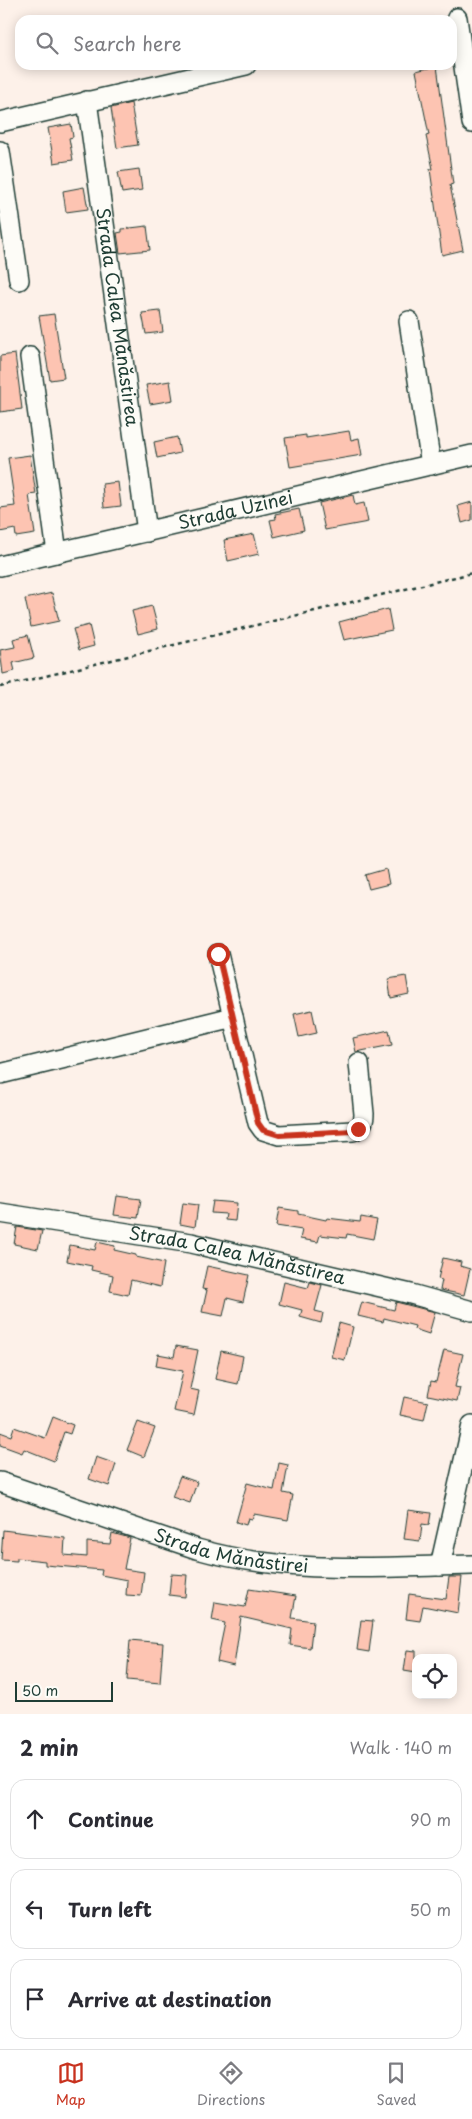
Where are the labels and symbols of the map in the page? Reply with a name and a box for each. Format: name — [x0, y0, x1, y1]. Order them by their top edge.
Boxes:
street label: Strada Calea Mănăstirea — [90, 206, 147, 428]
street label: Strada Uzinei — [175, 483, 295, 536]
route start — [207, 943, 230, 966]
route end — [347, 1118, 370, 1141]
street label: Strada Calea Mănăstirea — [127, 1218, 349, 1290]
street label: Strada Mănăstirei — [150, 1520, 309, 1579]
scale bar — [15, 1679, 112, 1702]

